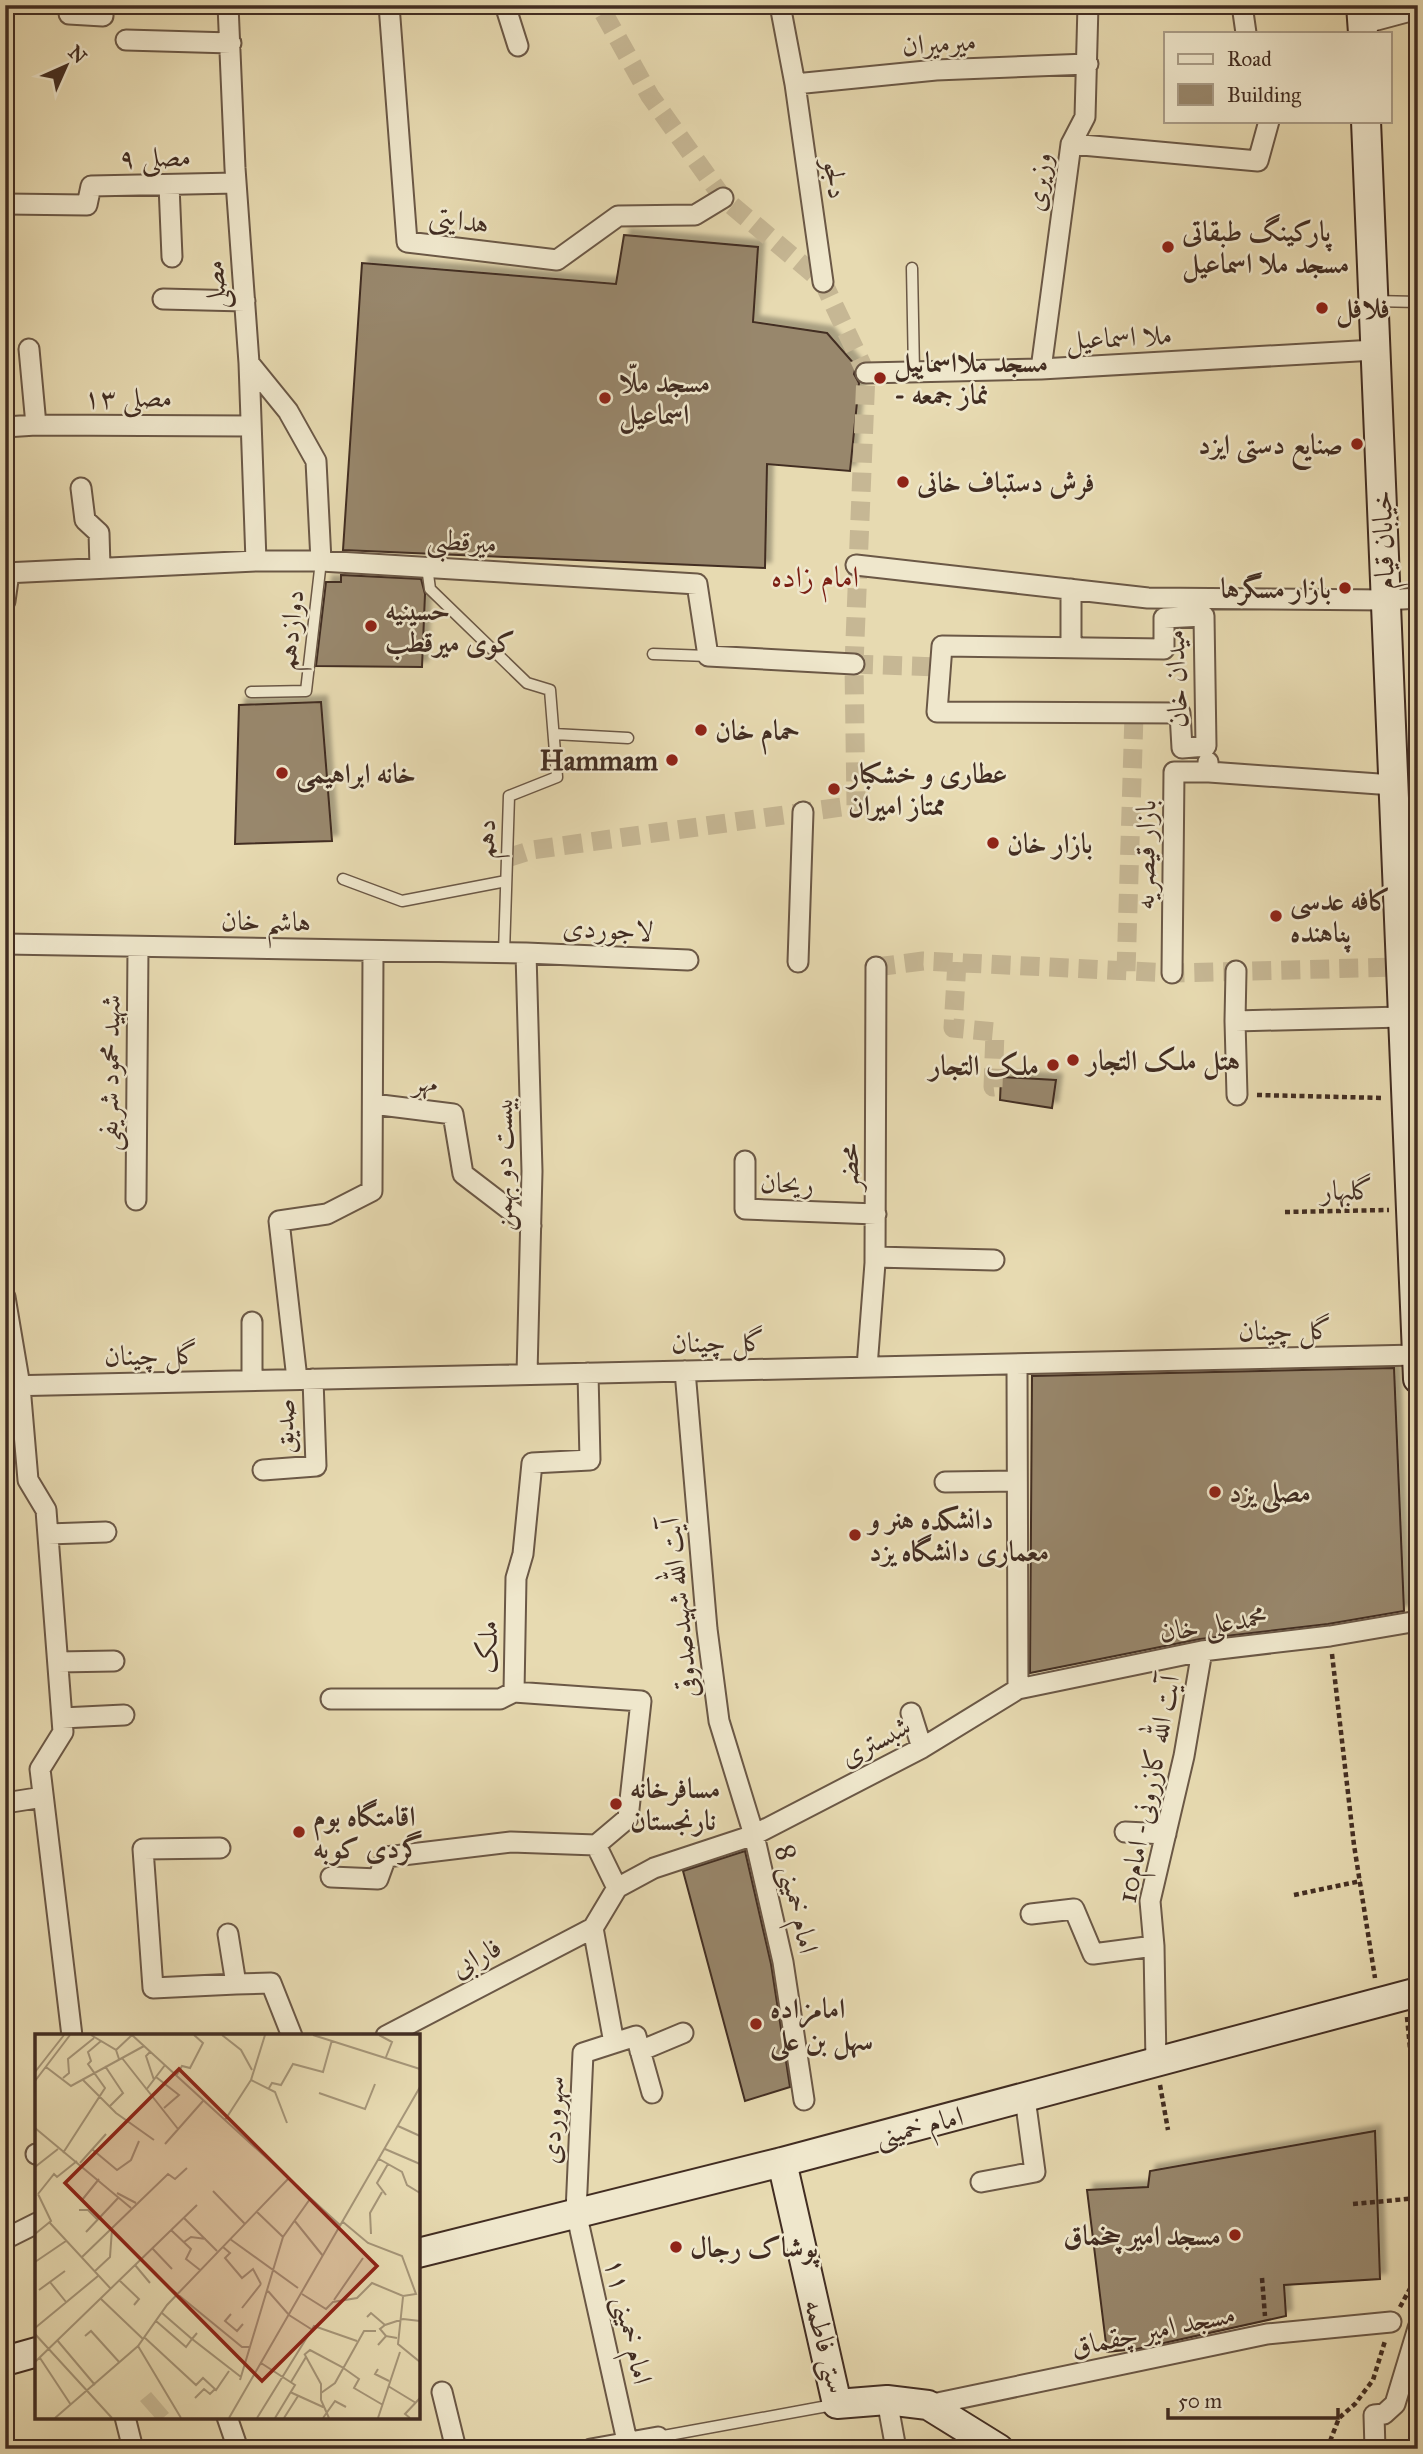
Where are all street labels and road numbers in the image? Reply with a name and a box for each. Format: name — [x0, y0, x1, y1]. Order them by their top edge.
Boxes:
street label: میرمیران — [901, 23, 977, 63]
street label: مصلی ۹ — [119, 139, 191, 178]
street label: وزیری — [1017, 150, 1059, 214]
street label: دلجو — [815, 154, 856, 201]
street label: هدایتی — [427, 199, 491, 241]
street label: مصلی — [196, 259, 237, 311]
street label: ملا اسماعیل — [1065, 317, 1173, 359]
street label: مصلی ۱۳ — [84, 380, 172, 418]
street label: خیابان قیام — [1364, 489, 1409, 590]
street label: میرقطبی — [425, 521, 498, 566]
street label: دوازدهم — [268, 588, 321, 673]
street label: میدان خان — [1157, 629, 1195, 729]
street label: بازار قیصریه — [1127, 800, 1164, 911]
street label: دهم — [467, 818, 512, 860]
street label: هاشم خان — [221, 903, 311, 949]
street label: لاجوردی — [562, 909, 654, 949]
street label: شهید محمود شریفی — [90, 995, 131, 1152]
street label: مهر — [409, 1063, 440, 1102]
street label: بیست دو بهمن — [485, 1097, 521, 1231]
street label: محضر — [831, 1144, 867, 1193]
street label: ریحان — [759, 1165, 815, 1201]
street label: گلبهار — [1318, 1172, 1373, 1209]
street label: گل چینان — [1238, 1312, 1332, 1350]
street label: گل چینان — [671, 1324, 765, 1362]
street label: گل چینان — [104, 1337, 198, 1375]
street label: صدیق — [266, 1398, 302, 1454]
street label: آیت الله شهیدصدوقی — [648, 1513, 707, 1700]
street label: محمدعلی خان — [1157, 1598, 1270, 1653]
street label: ملک — [469, 1620, 505, 1674]
street label: آیت الله کازرونی- امام10 — [1105, 1669, 1195, 1907]
street label: شبستری — [833, 1708, 917, 1774]
street label: امام خمینی 8 — [761, 1841, 826, 1958]
street label: فارابی — [445, 1929, 508, 1987]
street label: سهروردی — [532, 2075, 573, 2165]
street label: امام خمینی — [871, 2098, 968, 2161]
street label: امام خمینی ۱۱ — [591, 2254, 661, 2389]
street label: ستی فاطمه — [794, 2295, 855, 2398]
street label: مسجد امیر چقماق — [1068, 2296, 1238, 2365]

